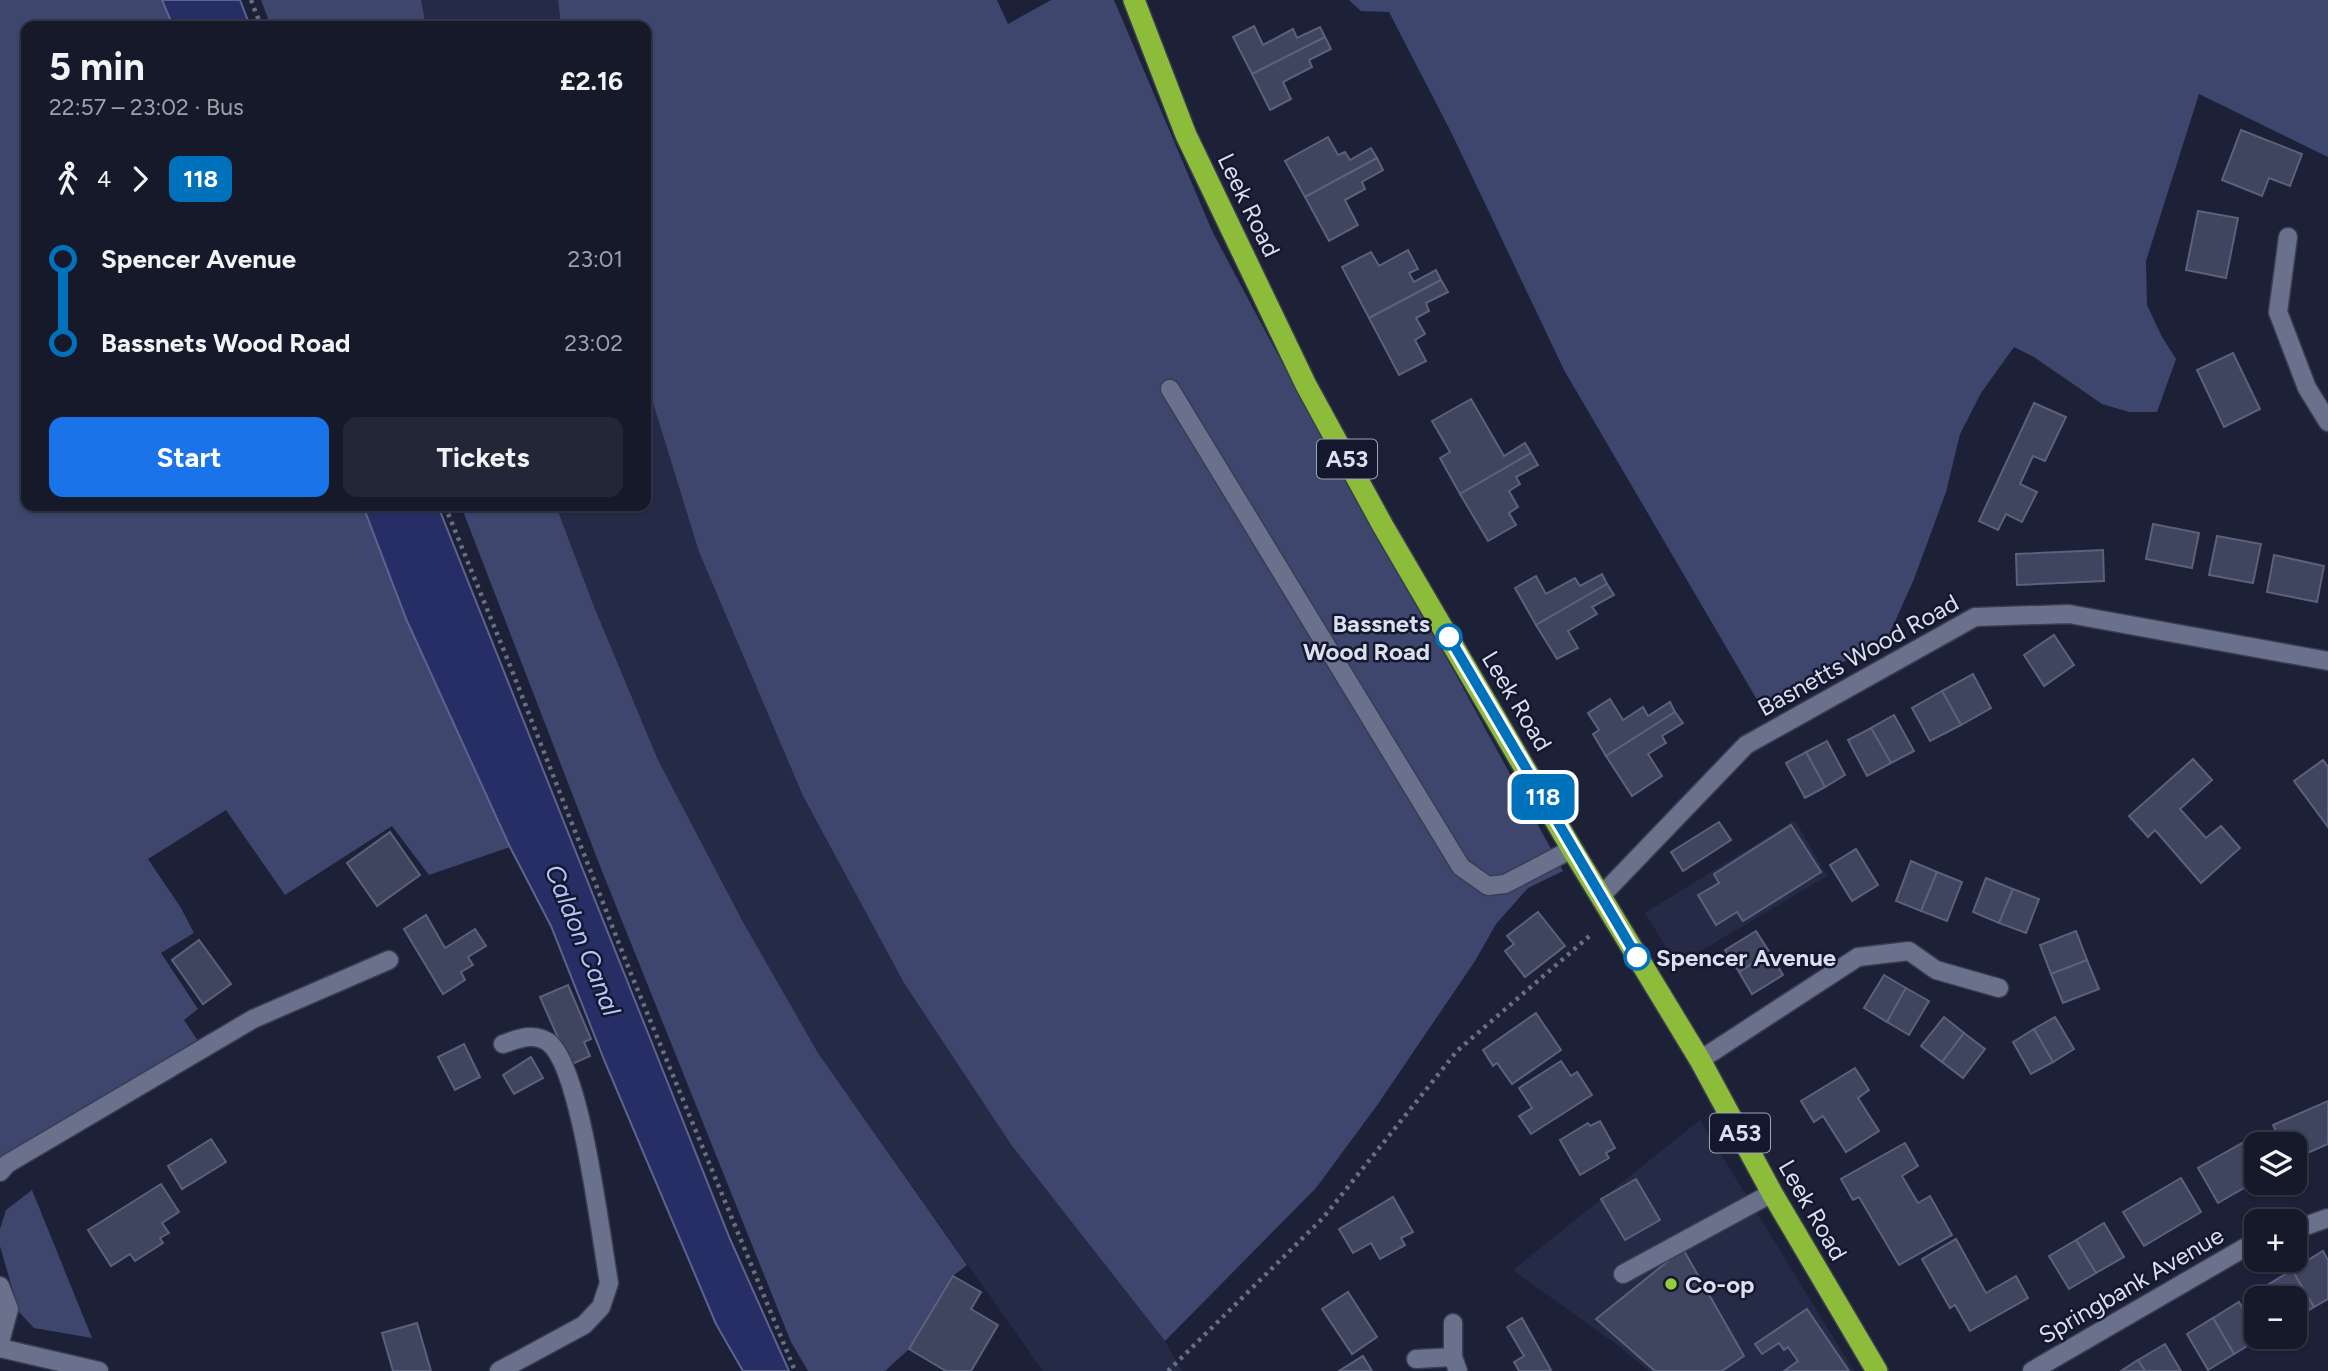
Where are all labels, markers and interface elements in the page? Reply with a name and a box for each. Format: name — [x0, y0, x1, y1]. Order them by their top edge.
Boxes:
text: 5 min — [49, 44, 145, 90]
text: £2.16 — [560, 65, 623, 97]
text: 22:57 – 23:02 · Bus — [49, 93, 244, 121]
street label: Leek Road — [1212, 149, 1286, 261]
icon: walk — [49, 160, 87, 198]
icon: forward — [121, 160, 159, 198]
text: 118 — [183, 164, 218, 193]
text: 4 — [97, 165, 111, 193]
text: Spencer Avenue — [101, 243, 296, 275]
text: 23:01 — [568, 245, 623, 273]
text: Bassnets Wood Road — [101, 327, 350, 359]
text: 23:02 — [564, 329, 623, 357]
button: Start — [49, 417, 329, 497]
button: Tickets — [343, 417, 623, 497]
road number: A53 — [1317, 440, 1377, 478]
street label: Basnetts Wood Road — [1753, 588, 1963, 722]
place label: Bassnets Wood Road — [1303, 609, 1430, 666]
marker: Bassnets Wood Road — [1436, 624, 1462, 650]
street label: Leek Road — [1476, 646, 1558, 756]
line badge: 118 — [1503, 774, 1583, 820]
text: 118 — [1526, 782, 1560, 811]
water label: Caldon Canal — [538, 860, 628, 1021]
place label: Spencer Avenue — [1656, 943, 1836, 972]
marker: Spencer Avenue — [1624, 944, 1650, 970]
road number: A53 — [1710, 1114, 1770, 1152]
map controls — [2244, 1132, 2307, 1349]
button: layers — [2244, 1132, 2307, 1195]
street label: Leek Road — [1773, 1154, 1853, 1266]
button: + — [2244, 1209, 2307, 1272]
street label: Springbank Avenue — [2033, 1220, 2229, 1350]
place label: Co-op — [1685, 1270, 1755, 1299]
marker: Co-op — [1663, 1276, 1679, 1292]
button: − — [2244, 1286, 2307, 1349]

